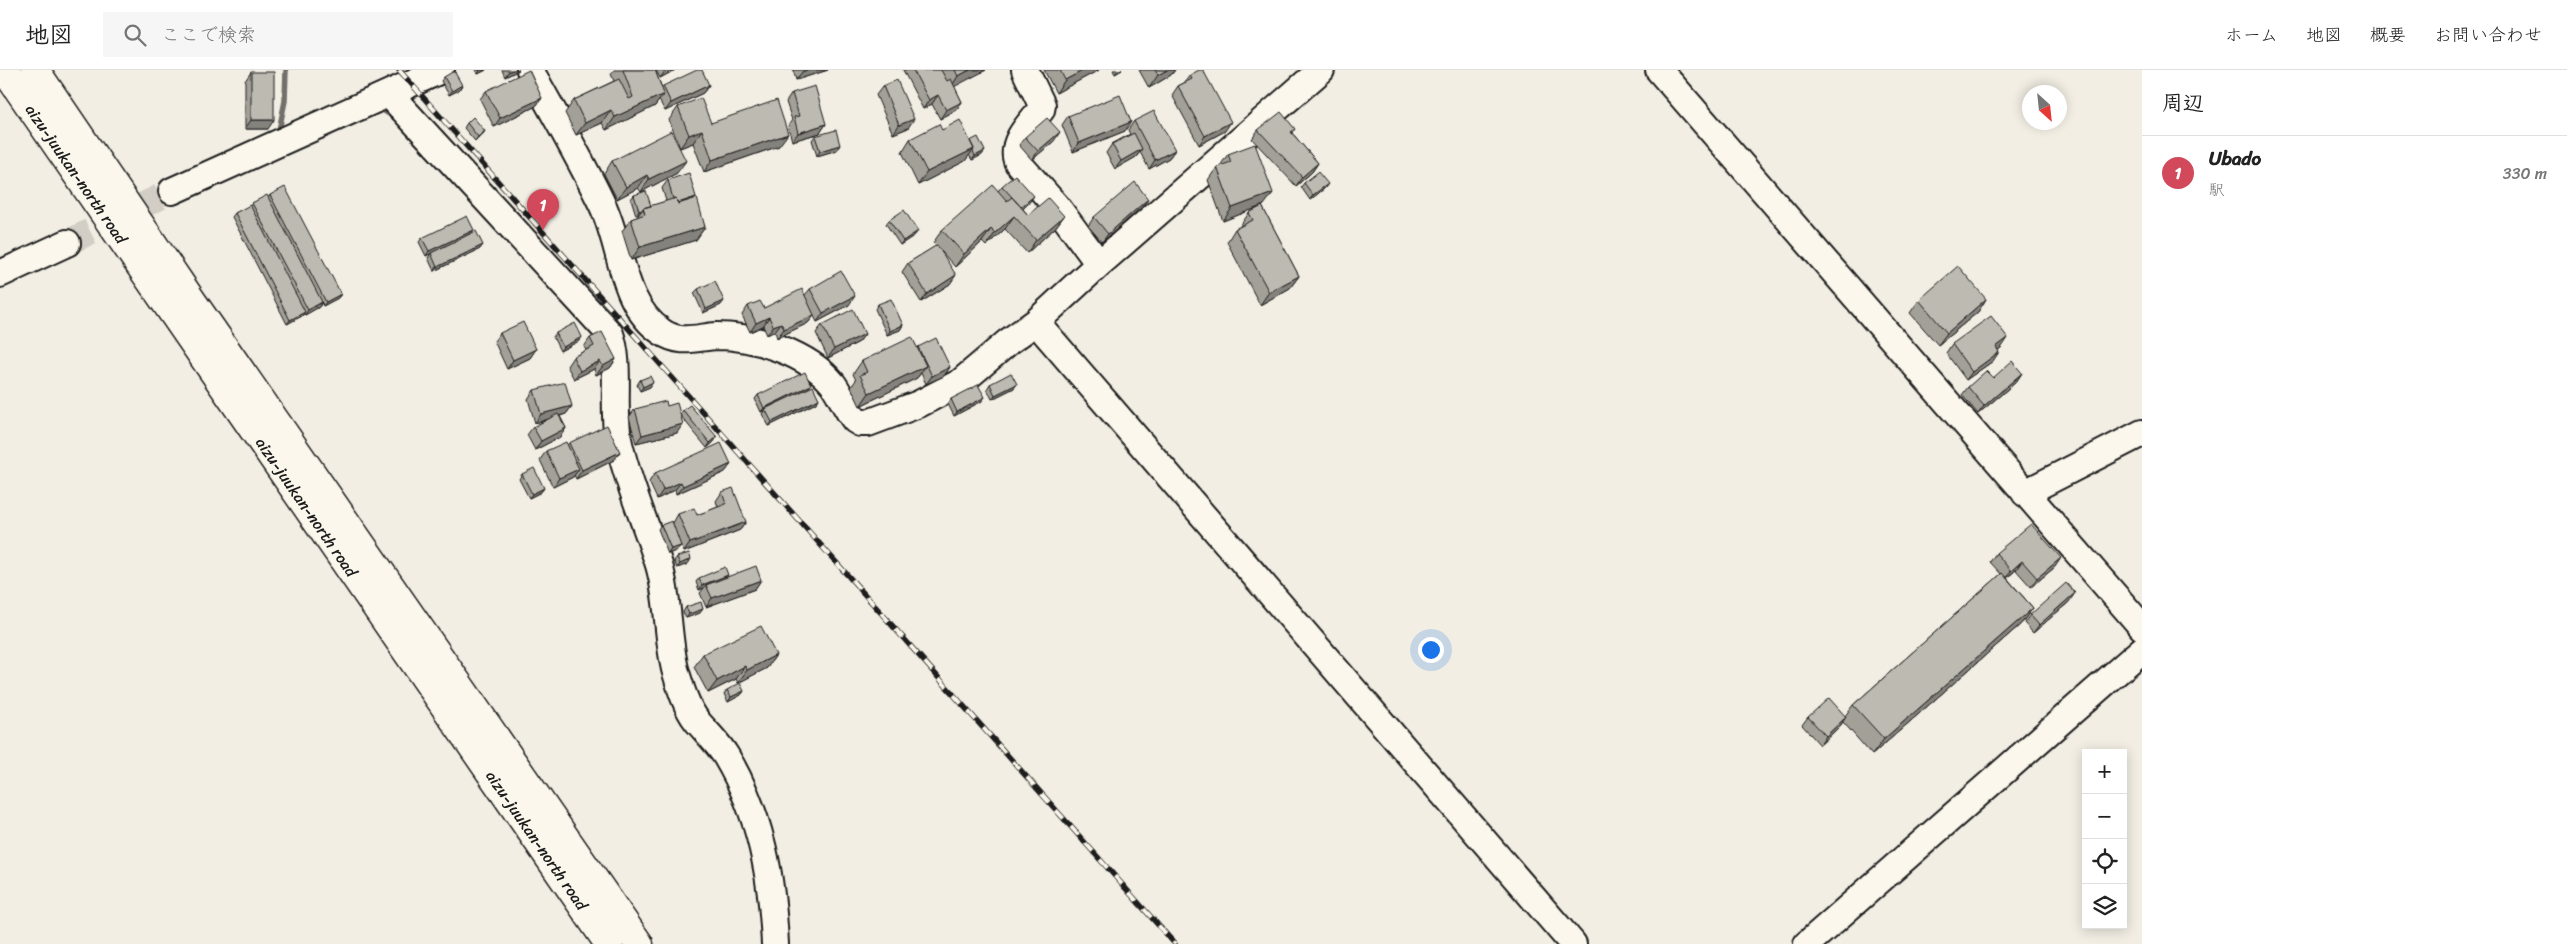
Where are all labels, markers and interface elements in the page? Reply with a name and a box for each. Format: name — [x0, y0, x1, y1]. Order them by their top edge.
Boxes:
search box — [103, 12, 453, 57]
text: 地図 — [25, 14, 73, 56]
text: ここで検索 — [161, 18, 256, 51]
text: ホーム — [2225, 19, 2278, 51]
text: 地図 — [2306, 19, 2342, 51]
text: 概要 — [2370, 19, 2406, 51]
text: お問い合わせ — [2434, 19, 2542, 51]
icon: search — [121, 21, 149, 49]
text: 周辺 — [2162, 84, 2204, 122]
north arrow — [2022, 85, 2067, 130]
street label: aizu-juukan-north road — [18, 97, 136, 251]
text: Ubado — [2209, 142, 2261, 175]
text: 1 — [2175, 159, 2181, 188]
text: 330 m — [2503, 159, 2547, 188]
text: 駅 — [2209, 175, 2225, 204]
pin: 1 — [527, 189, 559, 230]
street label: aizu-juukan-north road — [248, 431, 367, 584]
your location — [1418, 637, 1444, 663]
map controls — [2082, 749, 2127, 929]
button: + — [2082, 749, 2127, 794]
street label: aizu-juukan-north road — [478, 764, 597, 917]
button: − — [2082, 794, 2127, 839]
button: locate — [2082, 839, 2127, 884]
button: layers — [2082, 884, 2127, 929]

